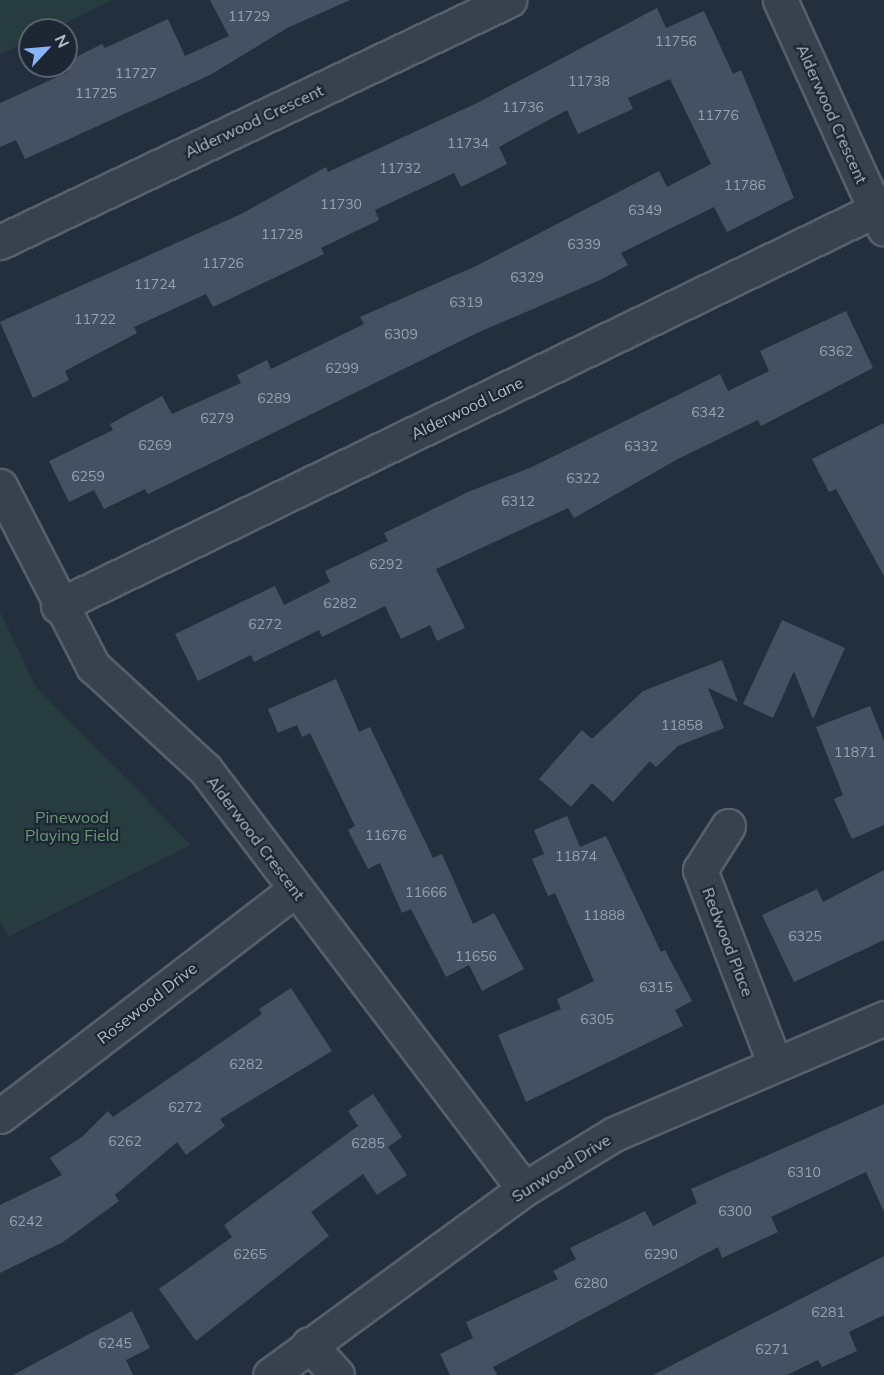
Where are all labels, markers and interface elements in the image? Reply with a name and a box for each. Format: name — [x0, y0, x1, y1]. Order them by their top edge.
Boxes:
house number: 11729 — [228, 8, 270, 24]
north arrow — [18, 18, 78, 78]
text: N — [51, 31, 74, 51]
house number: 11756 — [655, 33, 697, 49]
street label: Alderwood Crescent — [793, 41, 871, 187]
house number: 11727 — [115, 65, 157, 81]
house number: 11738 — [568, 73, 610, 89]
street label: Alderwood Crescent — [182, 80, 326, 162]
house number: 11725 — [75, 85, 117, 101]
house number: 11736 — [502, 99, 544, 115]
house number: 11776 — [697, 107, 739, 123]
house number: 11734 — [447, 135, 489, 151]
house number: 11732 — [379, 160, 421, 176]
house number: 11786 — [724, 177, 766, 193]
house number: 11730 — [320, 196, 362, 212]
house number: 6349 — [628, 202, 662, 218]
house number: 11728 — [261, 226, 303, 242]
house number: 6339 — [567, 236, 601, 252]
house number: 11726 — [202, 255, 244, 271]
house number: 6329 — [510, 269, 544, 285]
house number: 11724 — [134, 276, 176, 292]
house number: 6319 — [449, 294, 483, 310]
house number: 11722 — [74, 311, 116, 327]
house number: 6309 — [384, 326, 418, 342]
house number: 6362 — [819, 343, 853, 359]
house number: 6299 — [325, 360, 359, 376]
street label: Alderwood Lane — [408, 373, 526, 443]
house number: 6289 — [257, 390, 291, 406]
house number: 6342 — [691, 404, 725, 420]
house number: 6279 — [200, 410, 234, 426]
house number: 6269 — [138, 437, 172, 453]
house number: 6332 — [624, 438, 658, 454]
house number: 6259 — [71, 468, 105, 484]
house number: 6322 — [566, 470, 600, 486]
house number: 6312 — [501, 493, 535, 509]
house number: 6292 — [369, 556, 403, 572]
house number: 6282 — [323, 595, 357, 611]
house number: 6272 — [248, 616, 282, 632]
house number: 11858 — [661, 717, 703, 733]
house number: 11871 — [834, 744, 876, 760]
street label: Alderwood Crescent — [203, 772, 309, 904]
park label: Pinewood Playing Field — [25, 807, 119, 845]
house number: 11676 — [365, 827, 407, 843]
house number: 11874 — [555, 848, 597, 864]
house number: 11666 — [405, 884, 447, 900]
street label: Redwood Place — [698, 885, 758, 999]
house number: 11888 — [583, 907, 625, 923]
house number: 6325 — [788, 928, 822, 944]
house number: 11656 — [455, 948, 497, 964]
street label: Rosewood Drive — [93, 958, 201, 1048]
house number: 6315 — [639, 979, 673, 995]
house number: 6305 — [580, 1011, 614, 1027]
house number: 6282 — [229, 1056, 263, 1072]
house number: 6272 — [168, 1099, 202, 1115]
street label: Sunwood Drive — [508, 1130, 614, 1206]
house number: 6262 — [108, 1133, 142, 1149]
house number: 6285 — [351, 1135, 385, 1151]
house number: 6310 — [787, 1164, 821, 1180]
house number: 6300 — [718, 1203, 752, 1219]
house number: 6242 — [9, 1213, 43, 1229]
house number: 6265 — [233, 1246, 267, 1262]
house number: 6290 — [644, 1246, 678, 1262]
house number: 6280 — [574, 1275, 608, 1291]
house number: 6281 — [811, 1304, 845, 1320]
house number: 6245 — [98, 1335, 132, 1351]
house number: 6271 — [755, 1341, 789, 1357]

